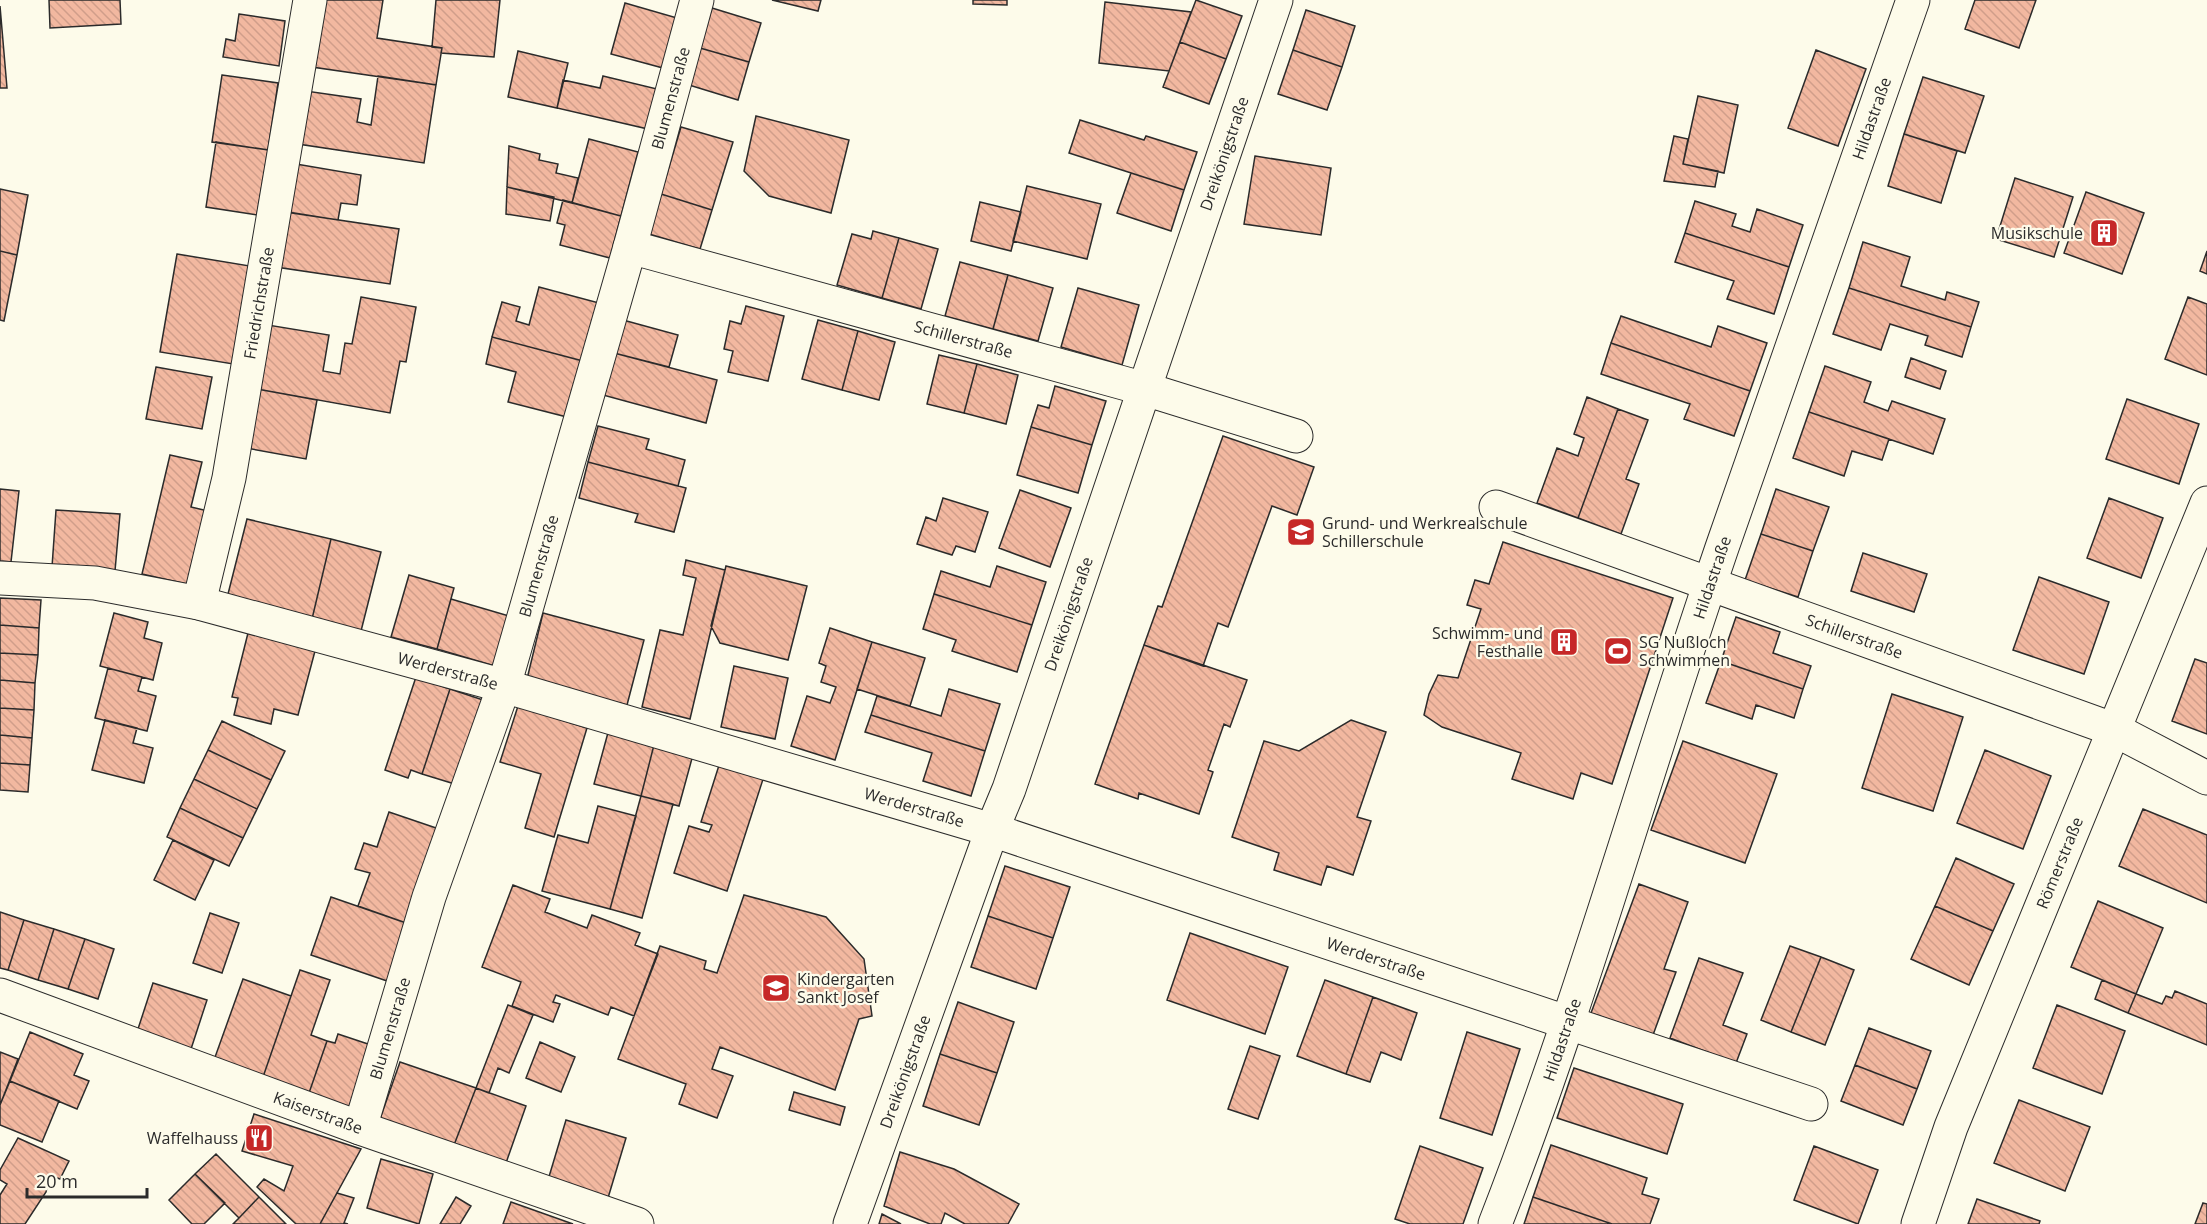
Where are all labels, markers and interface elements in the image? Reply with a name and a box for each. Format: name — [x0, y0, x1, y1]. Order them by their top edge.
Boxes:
street label: Blumenstraße — [646, 44, 695, 152]
street label: Hildastraße — [1847, 74, 1896, 163]
street label: Dreikönigstraße — [1194, 93, 1254, 214]
building icon: Musikschule — [2088, 217, 2120, 249]
place label: Musikschule — [1991, 222, 2083, 244]
street label: Friedrichstraße — [238, 245, 279, 361]
street label: Schillerstraße — [912, 315, 1015, 363]
street label: Blumenstraße — [513, 512, 564, 620]
place label: Grund- und Werkrealschule Schillerschule — [1322, 512, 1528, 552]
school or university icon: Grund- und Werkrealschule Schillerschule — [1285, 516, 1317, 548]
street label: Hildastraße — [1688, 533, 1736, 622]
street label: Dreikönigstraße — [1039, 554, 1098, 674]
street label: Schillerstraße — [1803, 609, 1906, 664]
place label: Schwimm- und Festhalle — [1432, 622, 1543, 662]
building icon: Schwimm- und Festhalle — [1548, 626, 1580, 658]
place label: SG Nußloch Schwimmen — [1639, 631, 1730, 671]
sports icon: SG Nußloch Schwimmen — [1602, 635, 1634, 667]
street label: Werderstraße — [395, 647, 501, 695]
street label: Werderstraße — [862, 782, 967, 832]
street label: Römerstraße — [2031, 814, 2088, 912]
street label: Werderstraße — [1324, 932, 1429, 985]
place label: Kindergarten Sankt Josef — [797, 968, 895, 1008]
school or university icon: Kindergarten Sankt Josef — [760, 972, 792, 1004]
street label: Blumenstraße — [364, 975, 415, 1082]
street label: Hildastraße — [1537, 995, 1586, 1084]
street label: Dreikönigstraße — [874, 1012, 936, 1132]
street label: Kaiserstraße — [270, 1086, 366, 1139]
restaurant icon: Waffelhauss — [243, 1122, 275, 1154]
place label: Waffelhauss — [147, 1127, 238, 1149]
scale bar — [27, 1161, 147, 1199]
text: 20 m — [36, 1169, 78, 1193]

